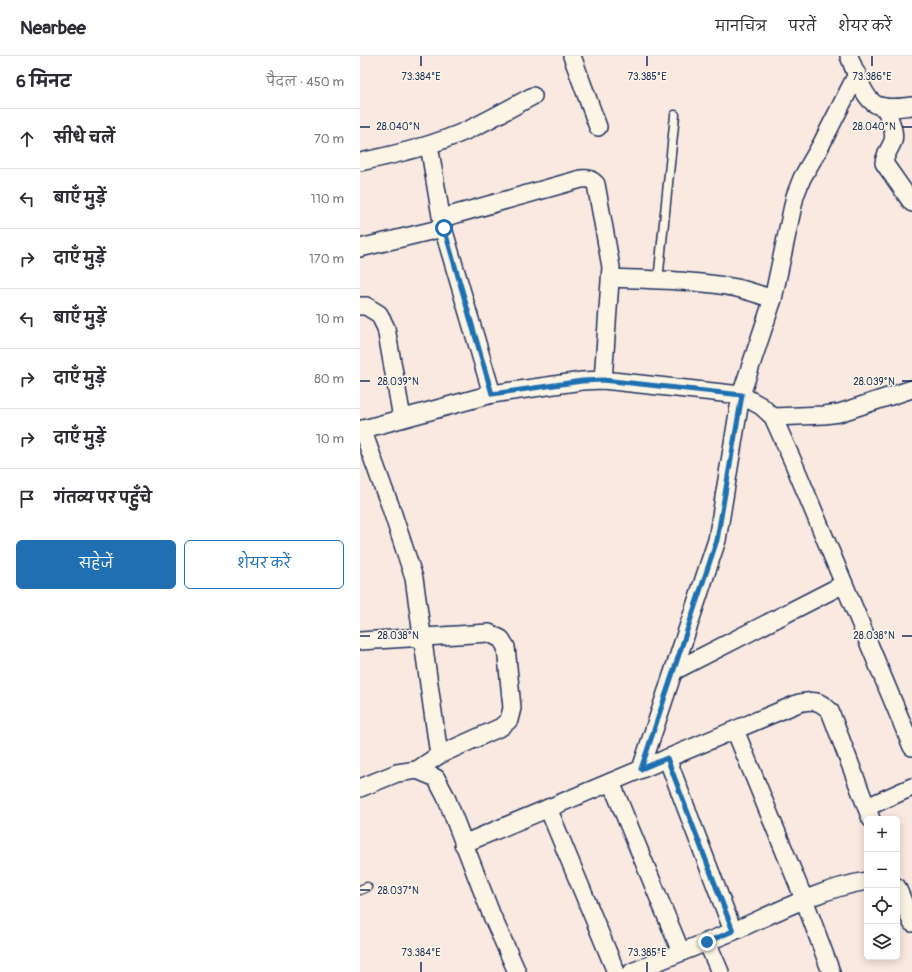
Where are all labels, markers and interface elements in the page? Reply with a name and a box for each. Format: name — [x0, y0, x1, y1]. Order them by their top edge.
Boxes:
text: Nearbee — [20, 16, 86, 40]
text: मानचित्र — [715, 18, 767, 35]
text: परतें — [789, 18, 816, 35]
text: शेयर करें — [838, 18, 892, 35]
text: 6 मिनट — [16, 71, 71, 92]
text: 73.384°E — [401, 71, 441, 83]
text: 73.385°E — [628, 71, 666, 83]
text: 73.386°E — [852, 71, 892, 83]
text: पैदल · 450 m — [266, 74, 344, 90]
text: 28.040°N — [376, 121, 420, 133]
text: 28.040°N — [852, 121, 896, 133]
icon: ahead — [16, 128, 38, 150]
text: सीधे चलें — [54, 129, 115, 148]
text: 70 m — [314, 131, 344, 147]
icon: left — [16, 188, 38, 210]
text: बाएँ मुड़ें — [54, 189, 106, 208]
text: 110 m — [311, 191, 344, 207]
route start — [435, 219, 453, 237]
icon: right — [16, 248, 38, 270]
text: दाएँ मुड़ें — [54, 249, 106, 268]
text: 170 m — [309, 251, 344, 267]
icon: left — [16, 308, 38, 330]
text: बाएँ मुड़ें — [54, 309, 106, 328]
text: 10 m — [316, 311, 344, 327]
icon: right — [16, 368, 38, 390]
text: दाएँ मुड़ें — [54, 369, 106, 388]
text: 80 m — [314, 371, 344, 387]
text: 28.039°N — [377, 376, 419, 388]
text: 28.039°N — [853, 376, 895, 388]
icon: right — [16, 428, 38, 450]
text: दाएँ मुड़ें — [54, 429, 106, 448]
text: 10 m — [316, 431, 344, 447]
icon: arrive — [16, 488, 38, 510]
text: गंतव्य पर पहुँचे — [54, 489, 152, 508]
button: सहेजें — [16, 540, 176, 589]
button: शेयर करें — [184, 540, 344, 589]
text: 28.038°N — [377, 630, 419, 642]
text: 28.038°N — [853, 630, 895, 642]
map controls — [864, 816, 900, 960]
button: + — [864, 816, 900, 852]
button: − — [864, 852, 900, 888]
text: 28.037°N — [377, 885, 419, 897]
button: locate — [864, 888, 900, 924]
button: layers — [864, 924, 900, 960]
route end — [698, 933, 716, 951]
text: 73.384°E — [401, 947, 441, 959]
text: 73.385°E — [628, 947, 666, 959]

